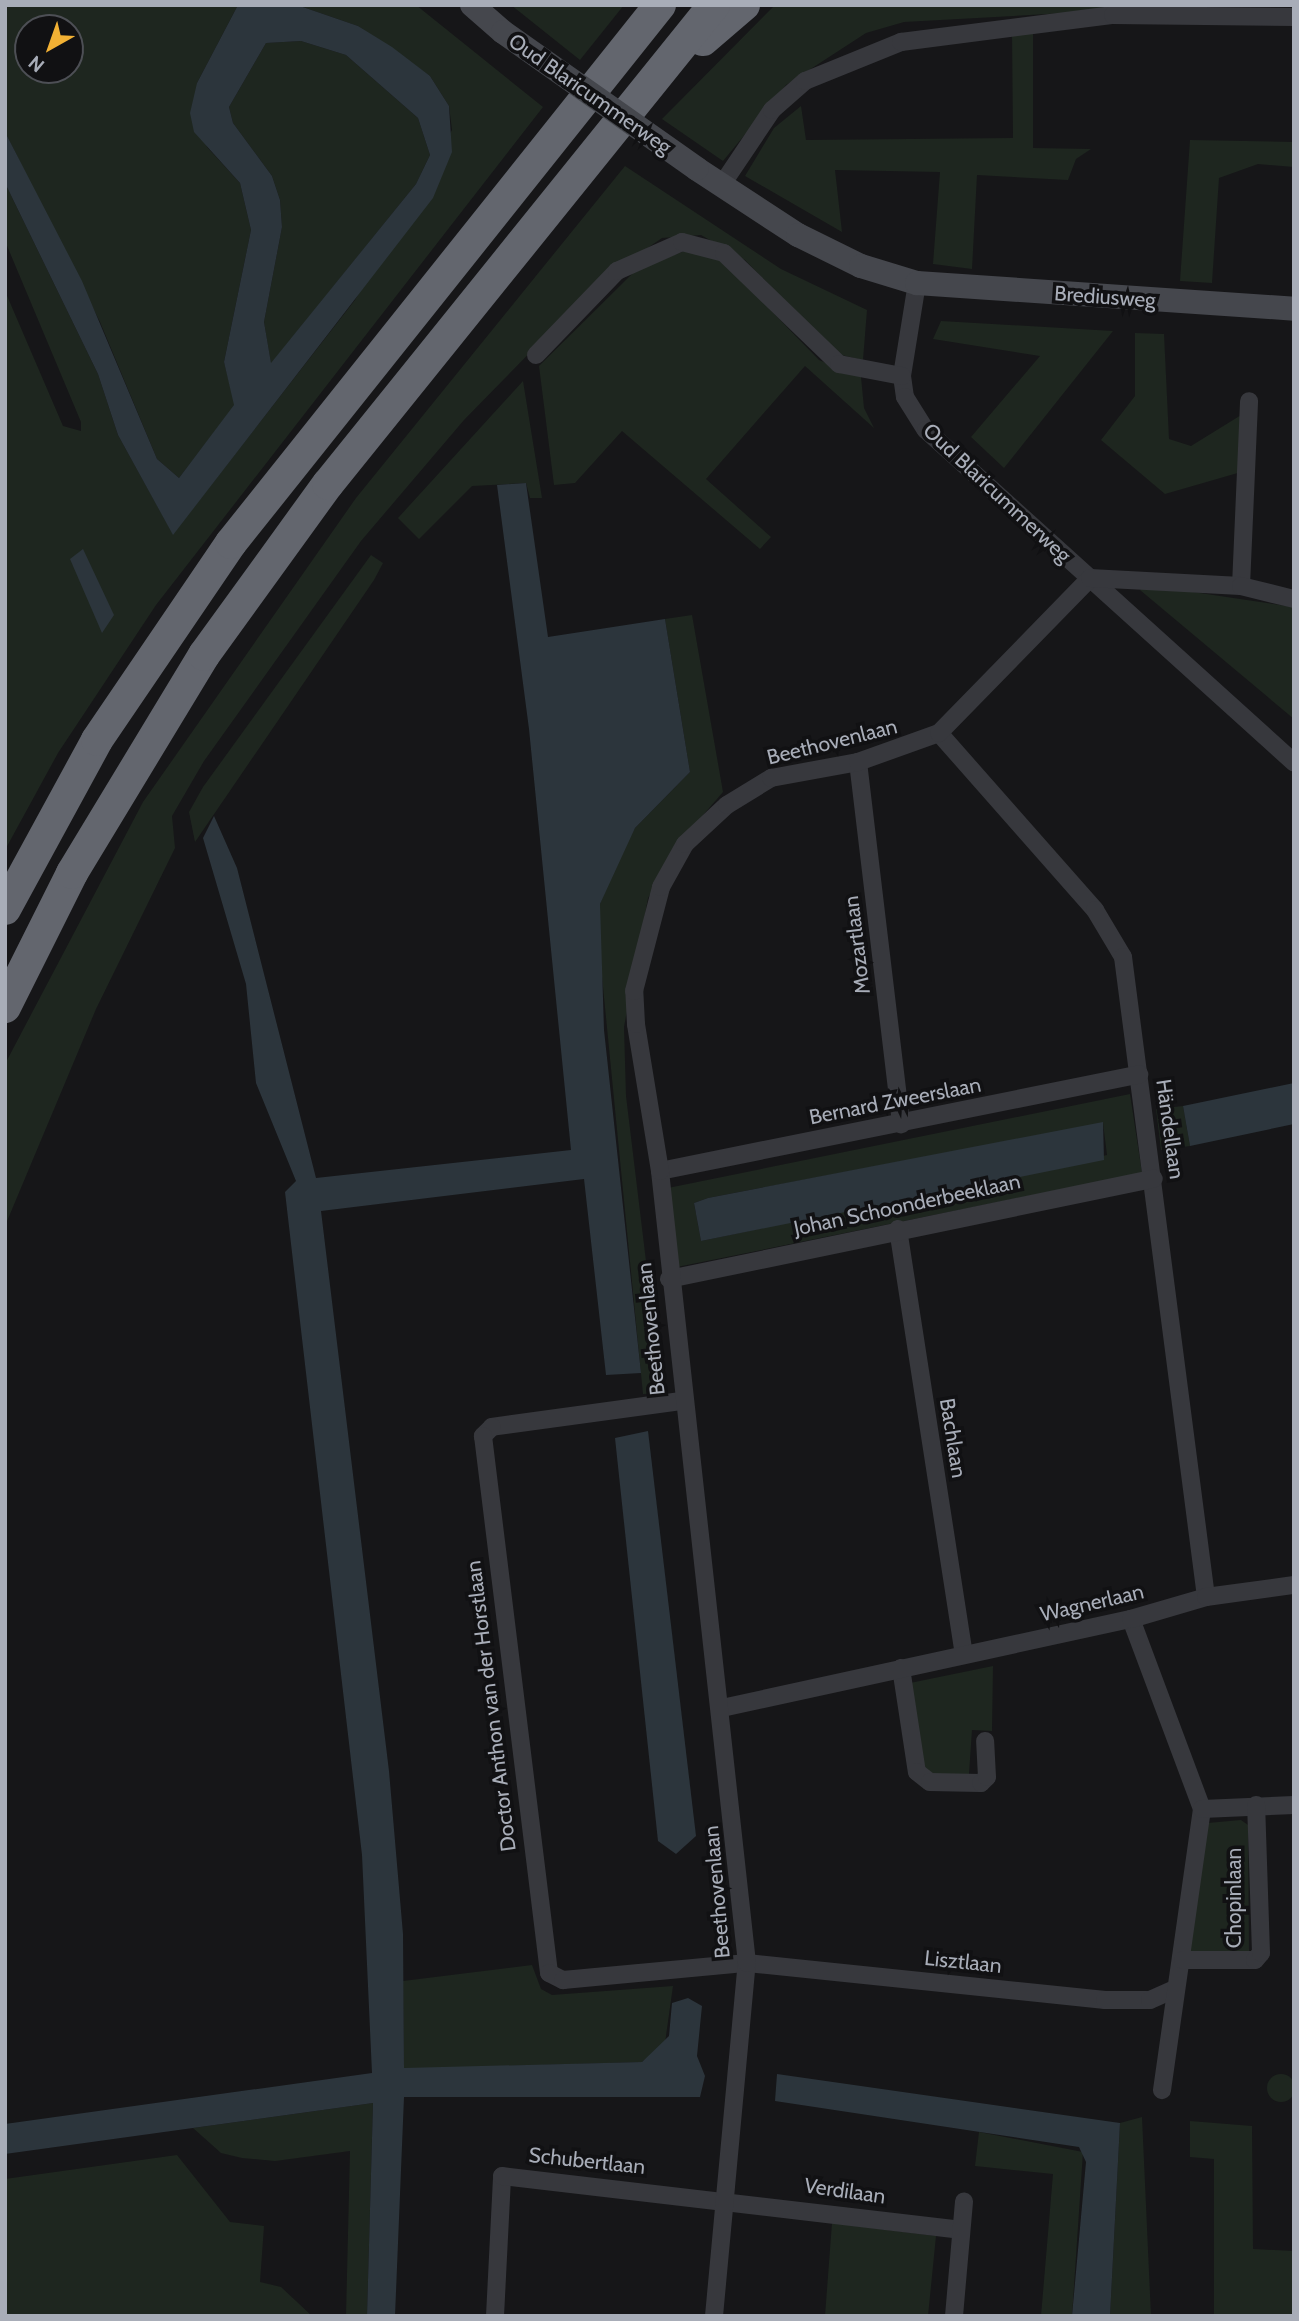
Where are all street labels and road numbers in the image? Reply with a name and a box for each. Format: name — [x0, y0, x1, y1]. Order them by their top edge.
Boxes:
street label: Oud Blaricummerweg — [504, 28, 676, 160]
street label: Brediusweg — [1053, 281, 1157, 313]
street label: Oud Blaricummerweg — [918, 418, 1076, 568]
street label: Beethovenlaan — [764, 714, 900, 770]
street label: Mozartlaan — [838, 894, 876, 996]
street label: Bernard Zweerslaan — [807, 1072, 983, 1130]
street label: Händellaan — [1151, 1077, 1189, 1181]
street label: Johan Schoonderbeeklaan — [791, 1169, 1023, 1241]
street label: Beethovenlaan — [631, 1261, 671, 1397]
street label: Bachlaan — [934, 1396, 972, 1480]
street label: Doctor Anthon van der Horstlaan — [461, 1559, 521, 1853]
street label: Wagnerlaan — [1038, 1579, 1146, 1627]
street label: Beethovenlaan — [699, 1824, 735, 1960]
street label: Chopinlaan — [1221, 1848, 1247, 1948]
street label: Lisztlaan — [923, 1945, 1003, 1979]
street label: Schubertlaan — [527, 2142, 647, 2180]
street label: Verdilaan — [803, 2173, 887, 2209]

